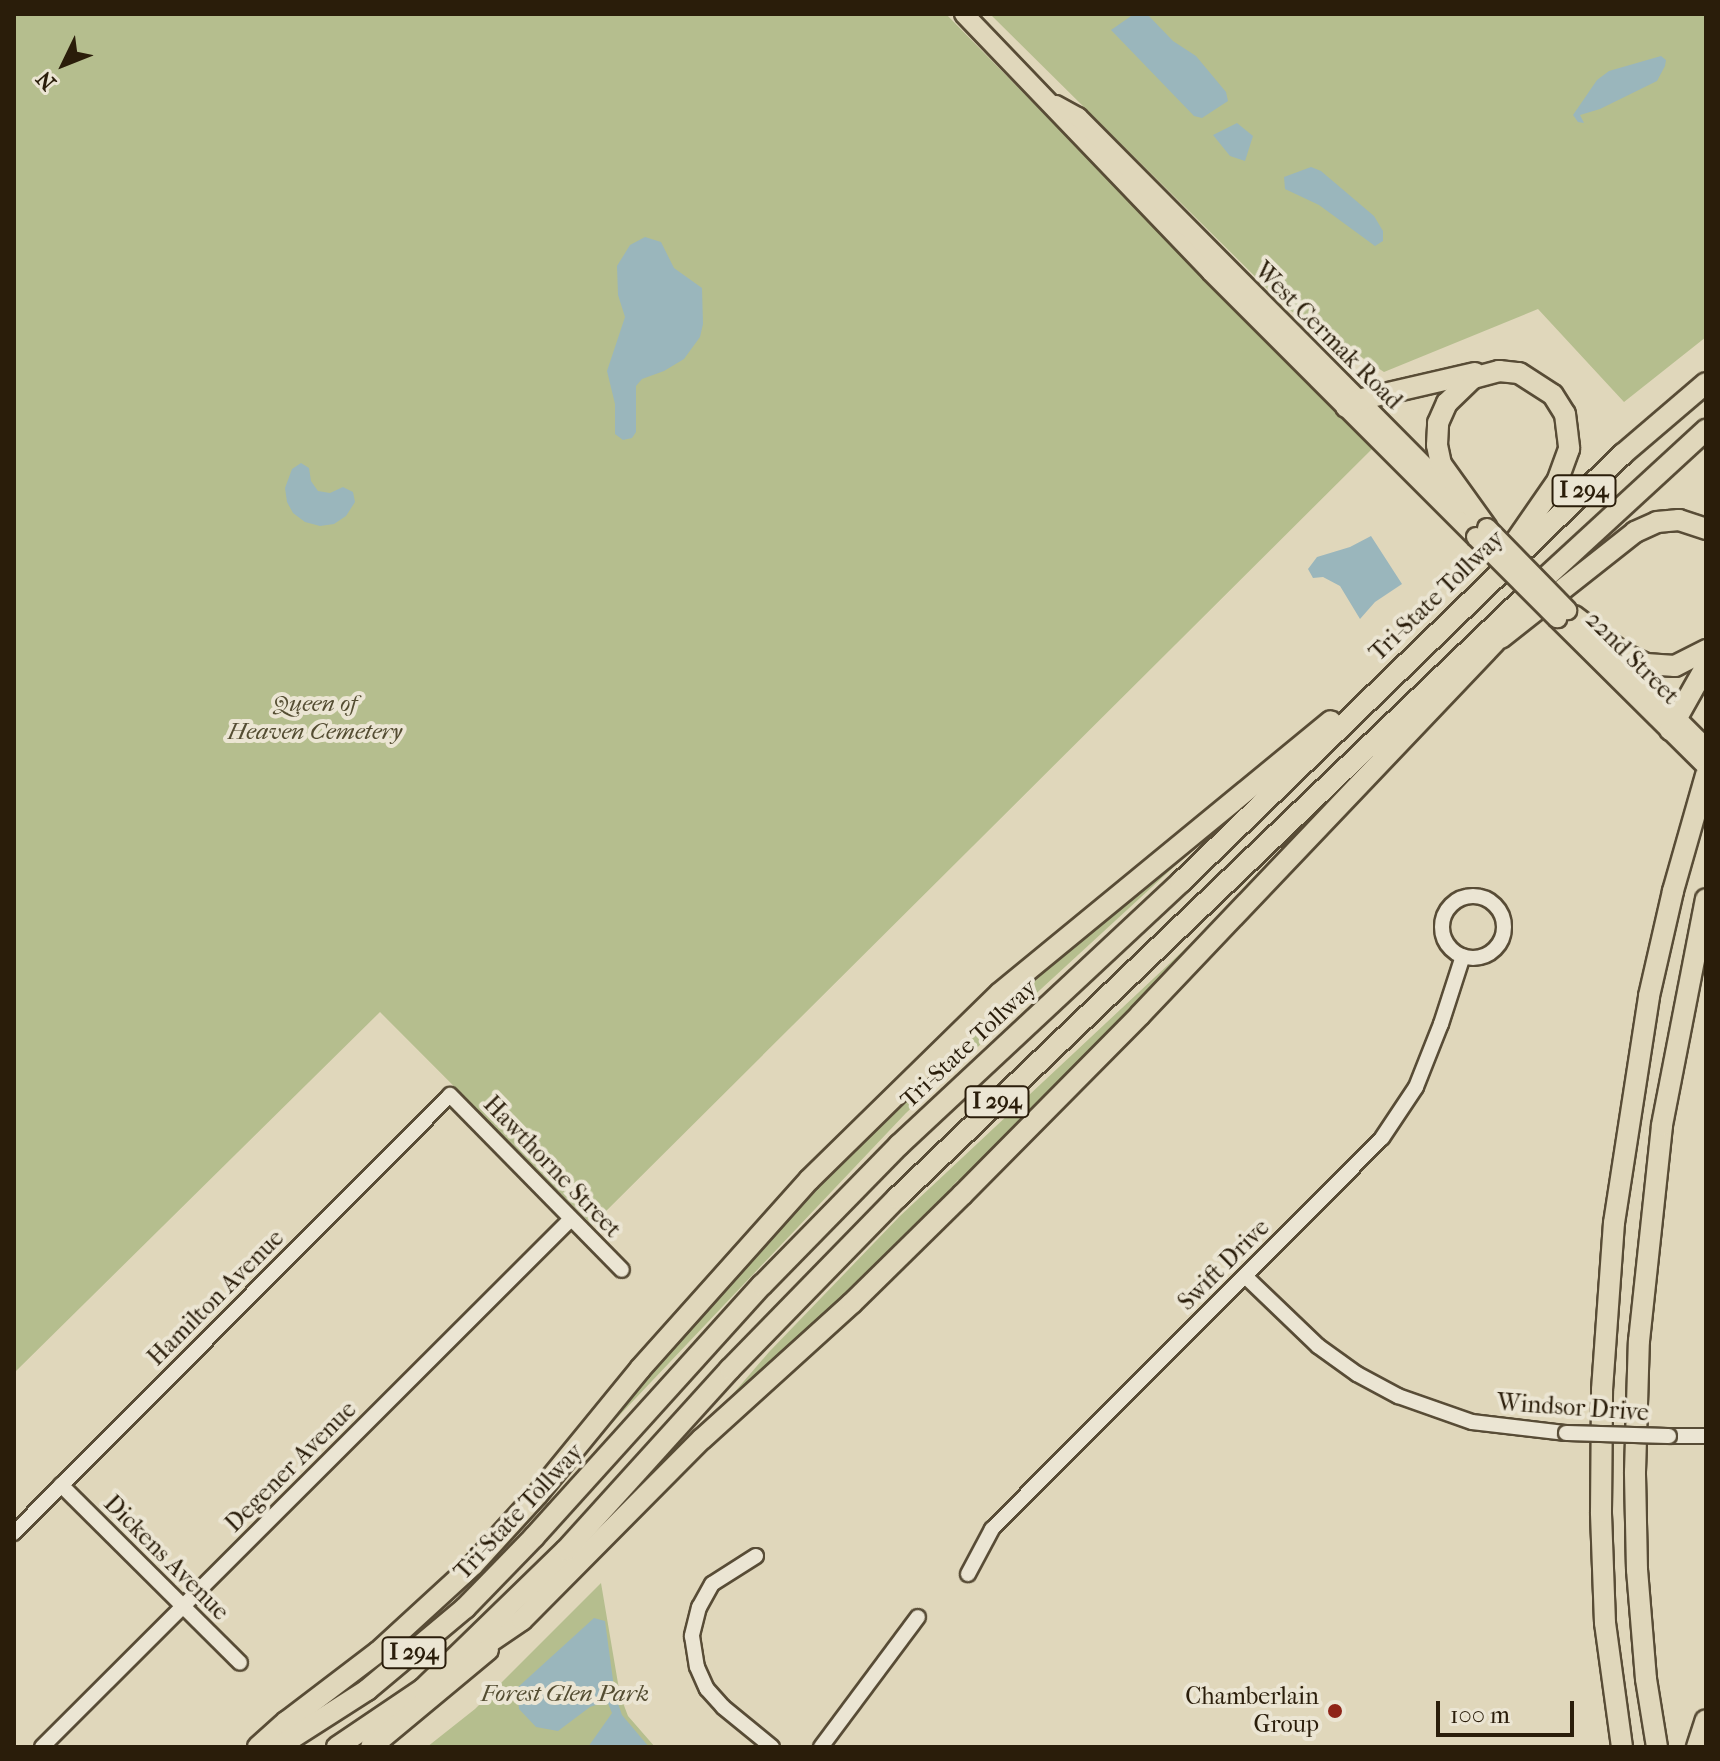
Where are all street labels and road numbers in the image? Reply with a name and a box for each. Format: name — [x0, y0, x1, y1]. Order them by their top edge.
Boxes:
street label: West Cermak Road — [1248, 256, 1408, 416]
road number: I 294 — [1550, 473, 1618, 509]
street label: Tri-State Tollway — [1364, 525, 1510, 667]
street label: 22nd Street — [1579, 605, 1685, 711]
street label: Tri-State Tollway — [895, 974, 1043, 1114]
road number: I 294 — [963, 1084, 1031, 1120]
street label: Hawthorne Street — [477, 1090, 627, 1244]
street label: Swift Drive — [1172, 1213, 1276, 1317]
street label: Hamilton Avenue — [142, 1224, 290, 1372]
street label: Windsor Drive — [1496, 1388, 1650, 1428]
street label: Degener Avenue — [220, 1396, 362, 1538]
street label: Tri-State Tollway — [449, 1438, 589, 1586]
street label: Dickens Avenue — [97, 1489, 235, 1627]
road number: I 294 — [380, 1635, 448, 1671]

